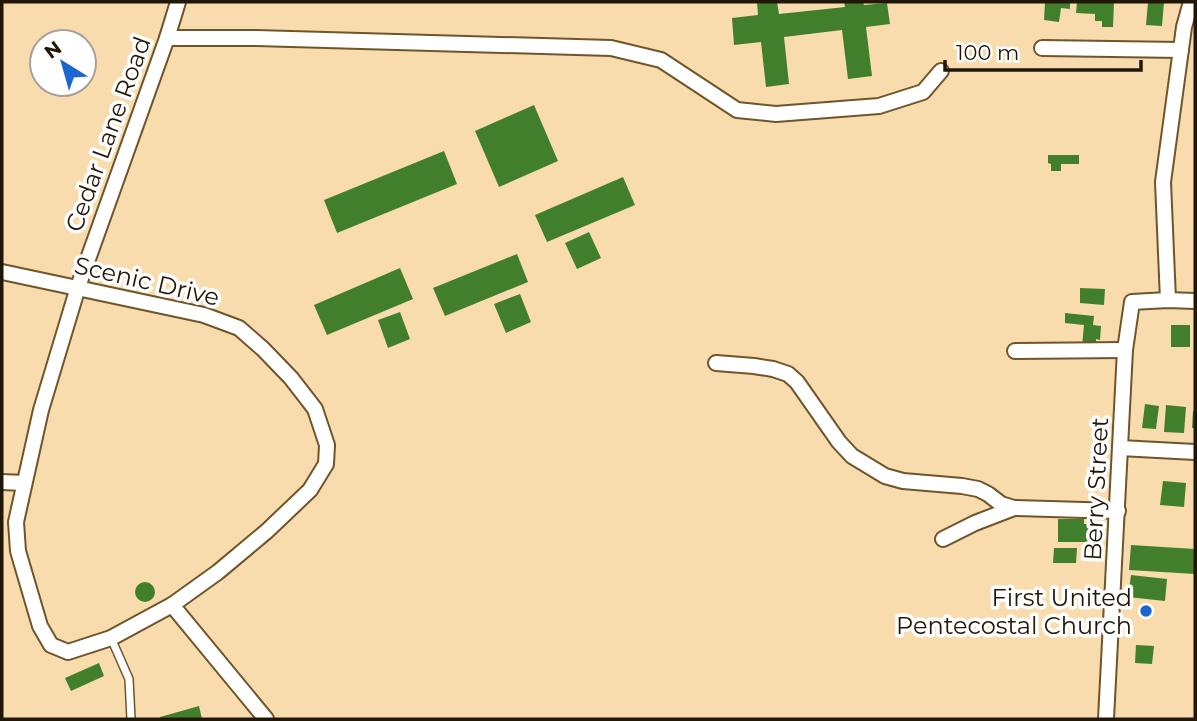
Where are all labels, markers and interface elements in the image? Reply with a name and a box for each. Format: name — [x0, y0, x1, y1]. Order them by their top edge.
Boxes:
north arrow — [28, 28, 98, 98]
scale bar — [945, 28, 1141, 72]
street label: Cedar Lane Road — [59, 33, 157, 235]
text: N — [40, 36, 66, 64]
text: 100 m — [956, 40, 1019, 65]
street label: Scenic Drive — [72, 250, 222, 312]
street label: Berry Street — [1078, 416, 1114, 561]
place label: First United Pentecostal Church — [896, 583, 1132, 640]
marker: First United Pentecostal Church — [1138, 603, 1154, 619]

